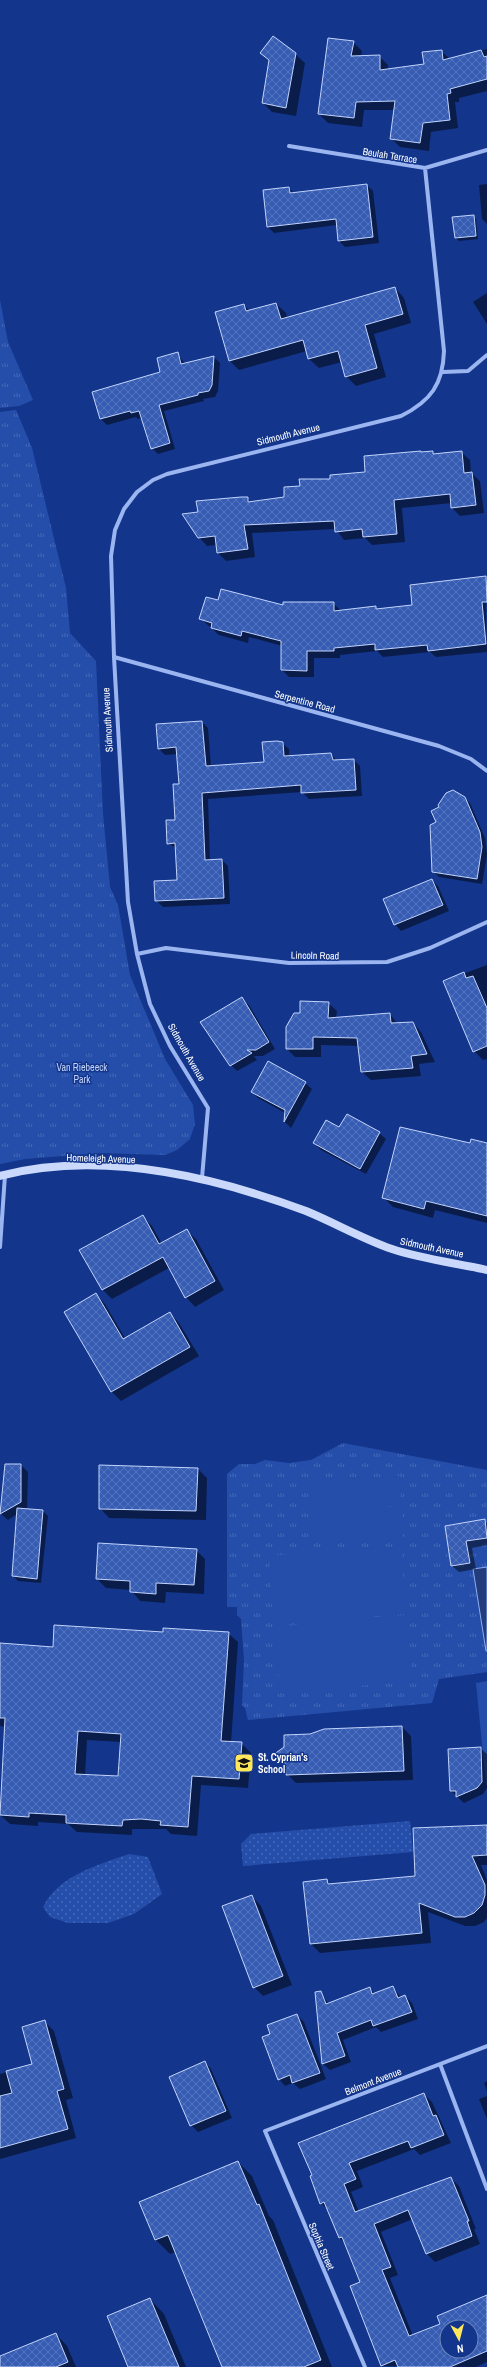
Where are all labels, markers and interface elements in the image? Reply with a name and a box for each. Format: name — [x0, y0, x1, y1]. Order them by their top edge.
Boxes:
street label: Beulah Terrace — [362, 145, 419, 166]
street label: Sidmouth Avenue — [255, 420, 321, 449]
street label: Sidmouth Avenue — [99, 687, 116, 753]
street label: Serpentine Road — [273, 687, 336, 716]
street label: Lincoln Road — [291, 949, 339, 962]
street label: Sidmouth Avenue — [165, 1021, 209, 1084]
park label: Van Riebeeck Park — [57, 1061, 108, 1086]
street label: Homeleigh Avenue — [66, 1151, 136, 1166]
street label: Sidmouth Avenue — [399, 1234, 465, 1261]
place label: St. Cyprian's School — [258, 1751, 308, 1776]
school or university icon: St. Cyprian's School — [233, 1752, 255, 1774]
street label: Belmont Avenue — [343, 2065, 404, 2098]
street label: Sophia Street — [306, 2221, 338, 2272]
north arrow — [439, 2319, 479, 2359]
text: N — [456, 2342, 464, 2356]

